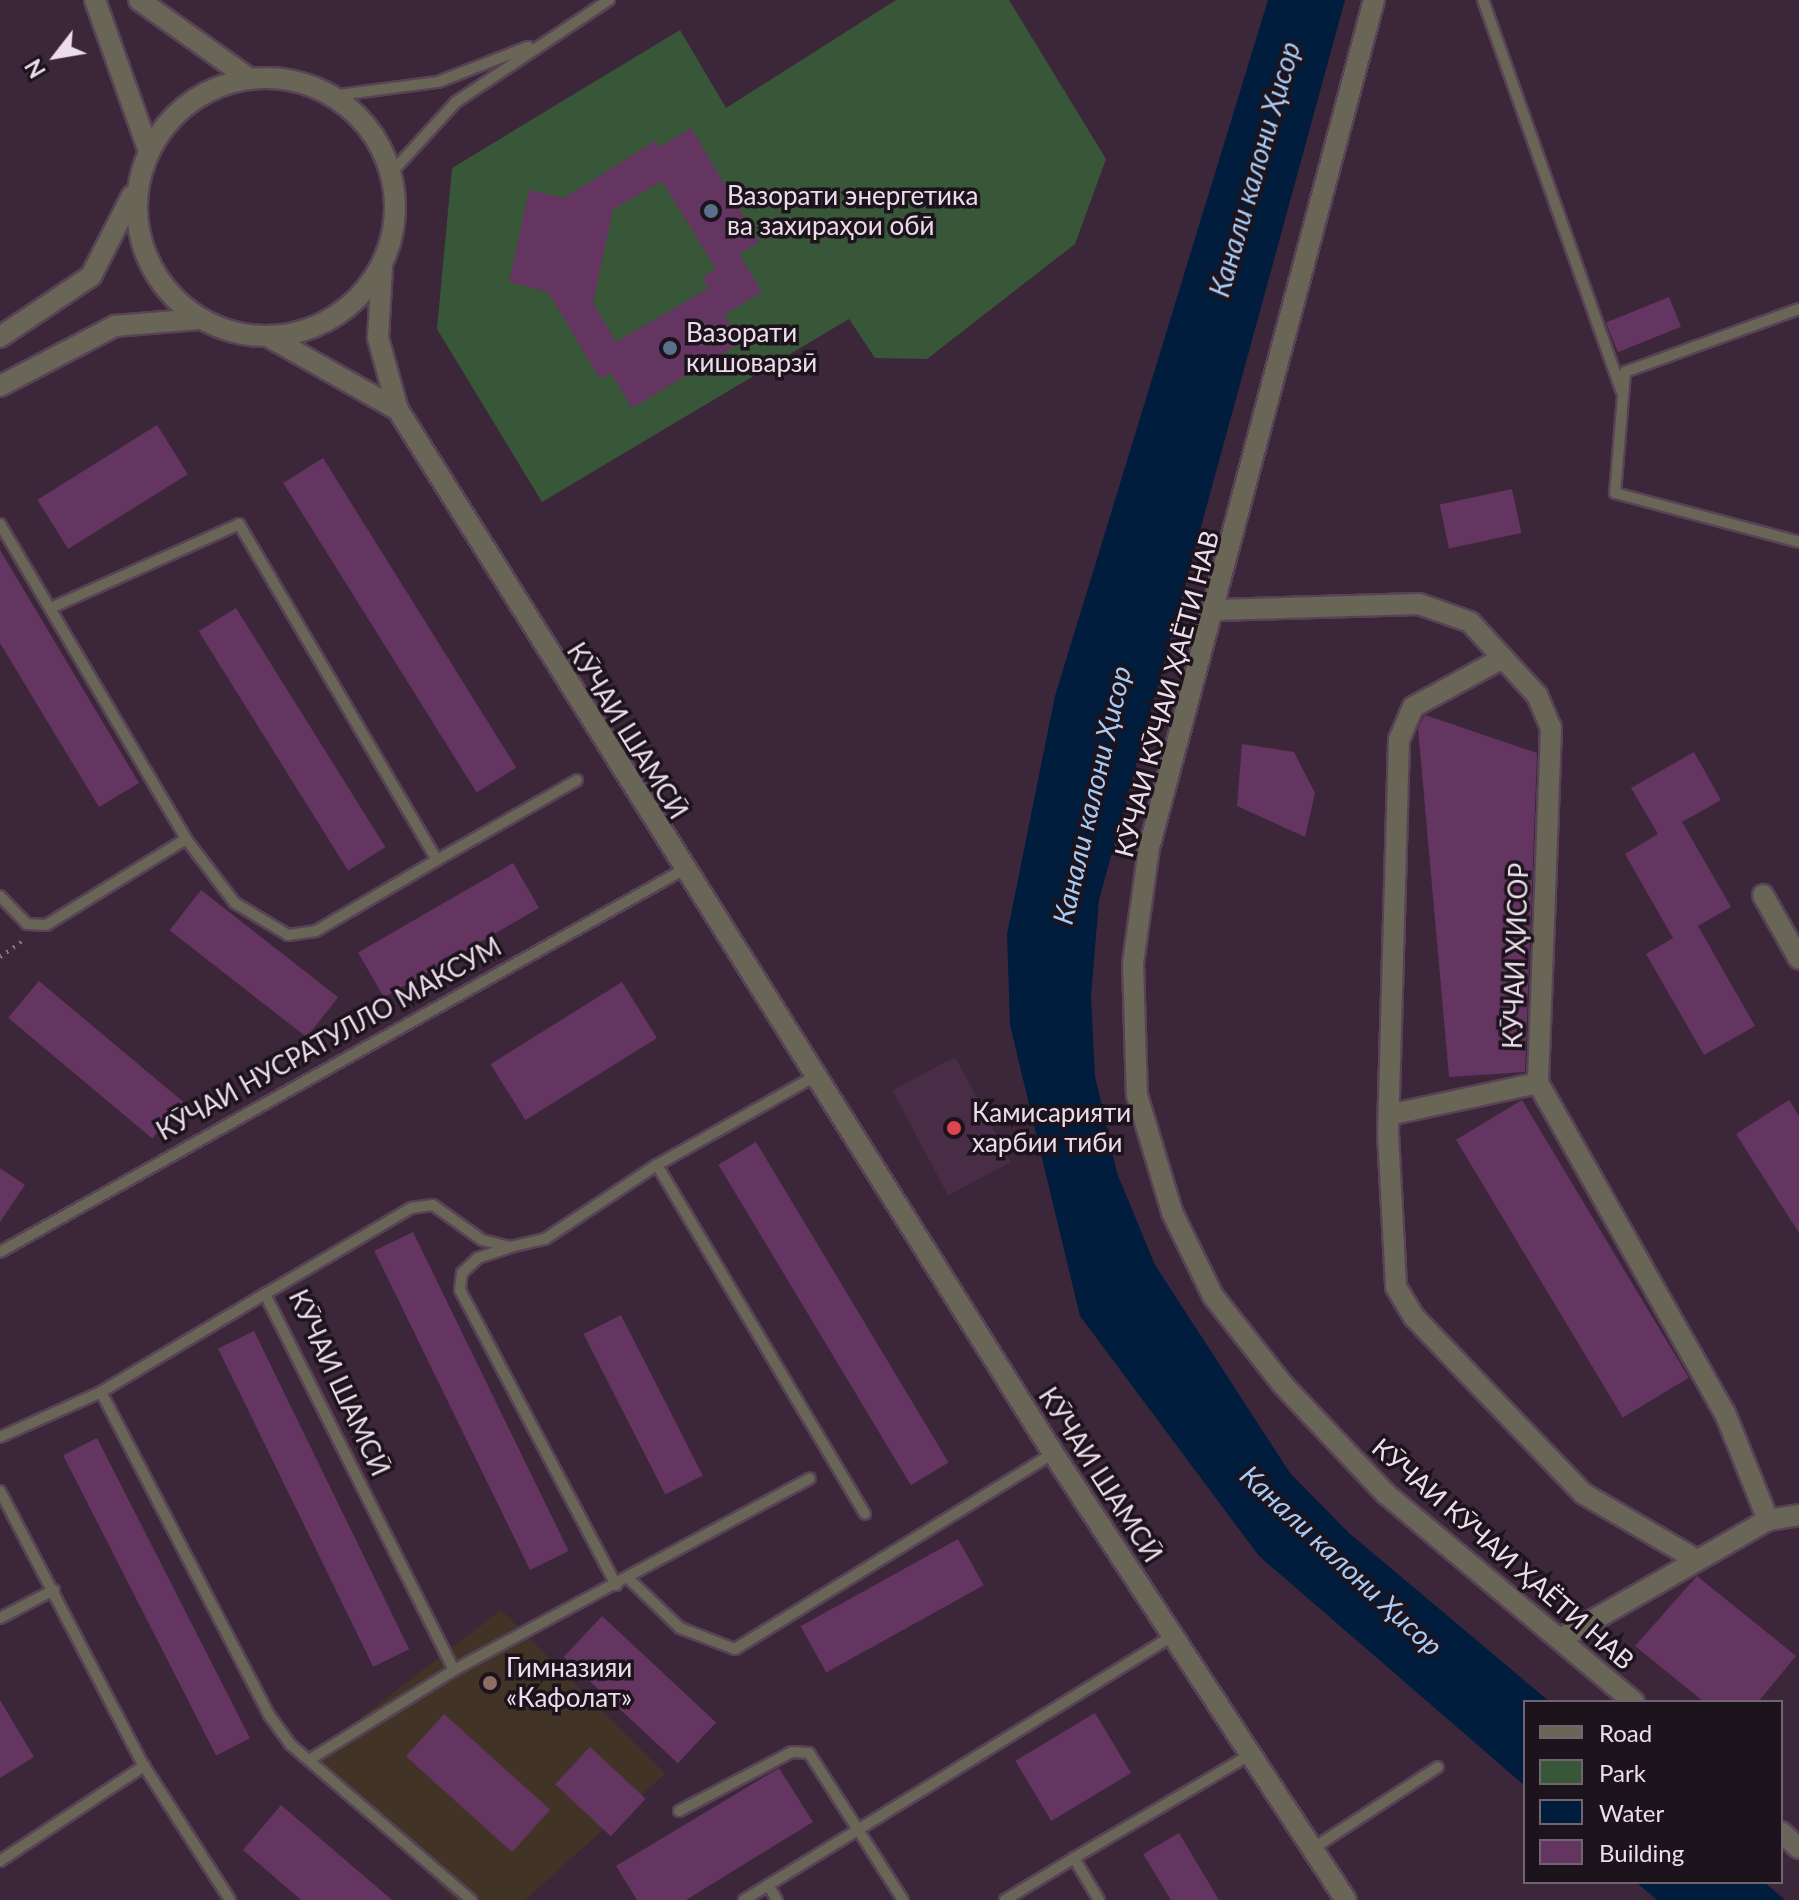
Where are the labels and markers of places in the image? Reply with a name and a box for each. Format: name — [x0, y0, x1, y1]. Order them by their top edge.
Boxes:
place label: Вазорати энергетика ва захираҳои обӣ — [727, 180, 978, 242]
marker: Вазорати энергетика ва захираҳои обӣ — [702, 202, 720, 220]
place label: Вазорати кишоварзӣ — [686, 317, 817, 378]
marker: Вазорати кишоварзӣ — [661, 339, 679, 357]
place label: Камисарияти харбии тиби — [972, 1097, 1131, 1158]
marker: Камисарияти харбии тиби — [943, 1117, 965, 1139]
place label: Гимназияи «Кафолат» — [506, 1652, 632, 1714]
marker: Гимназияи «Кафолат» — [481, 1674, 499, 1692]

